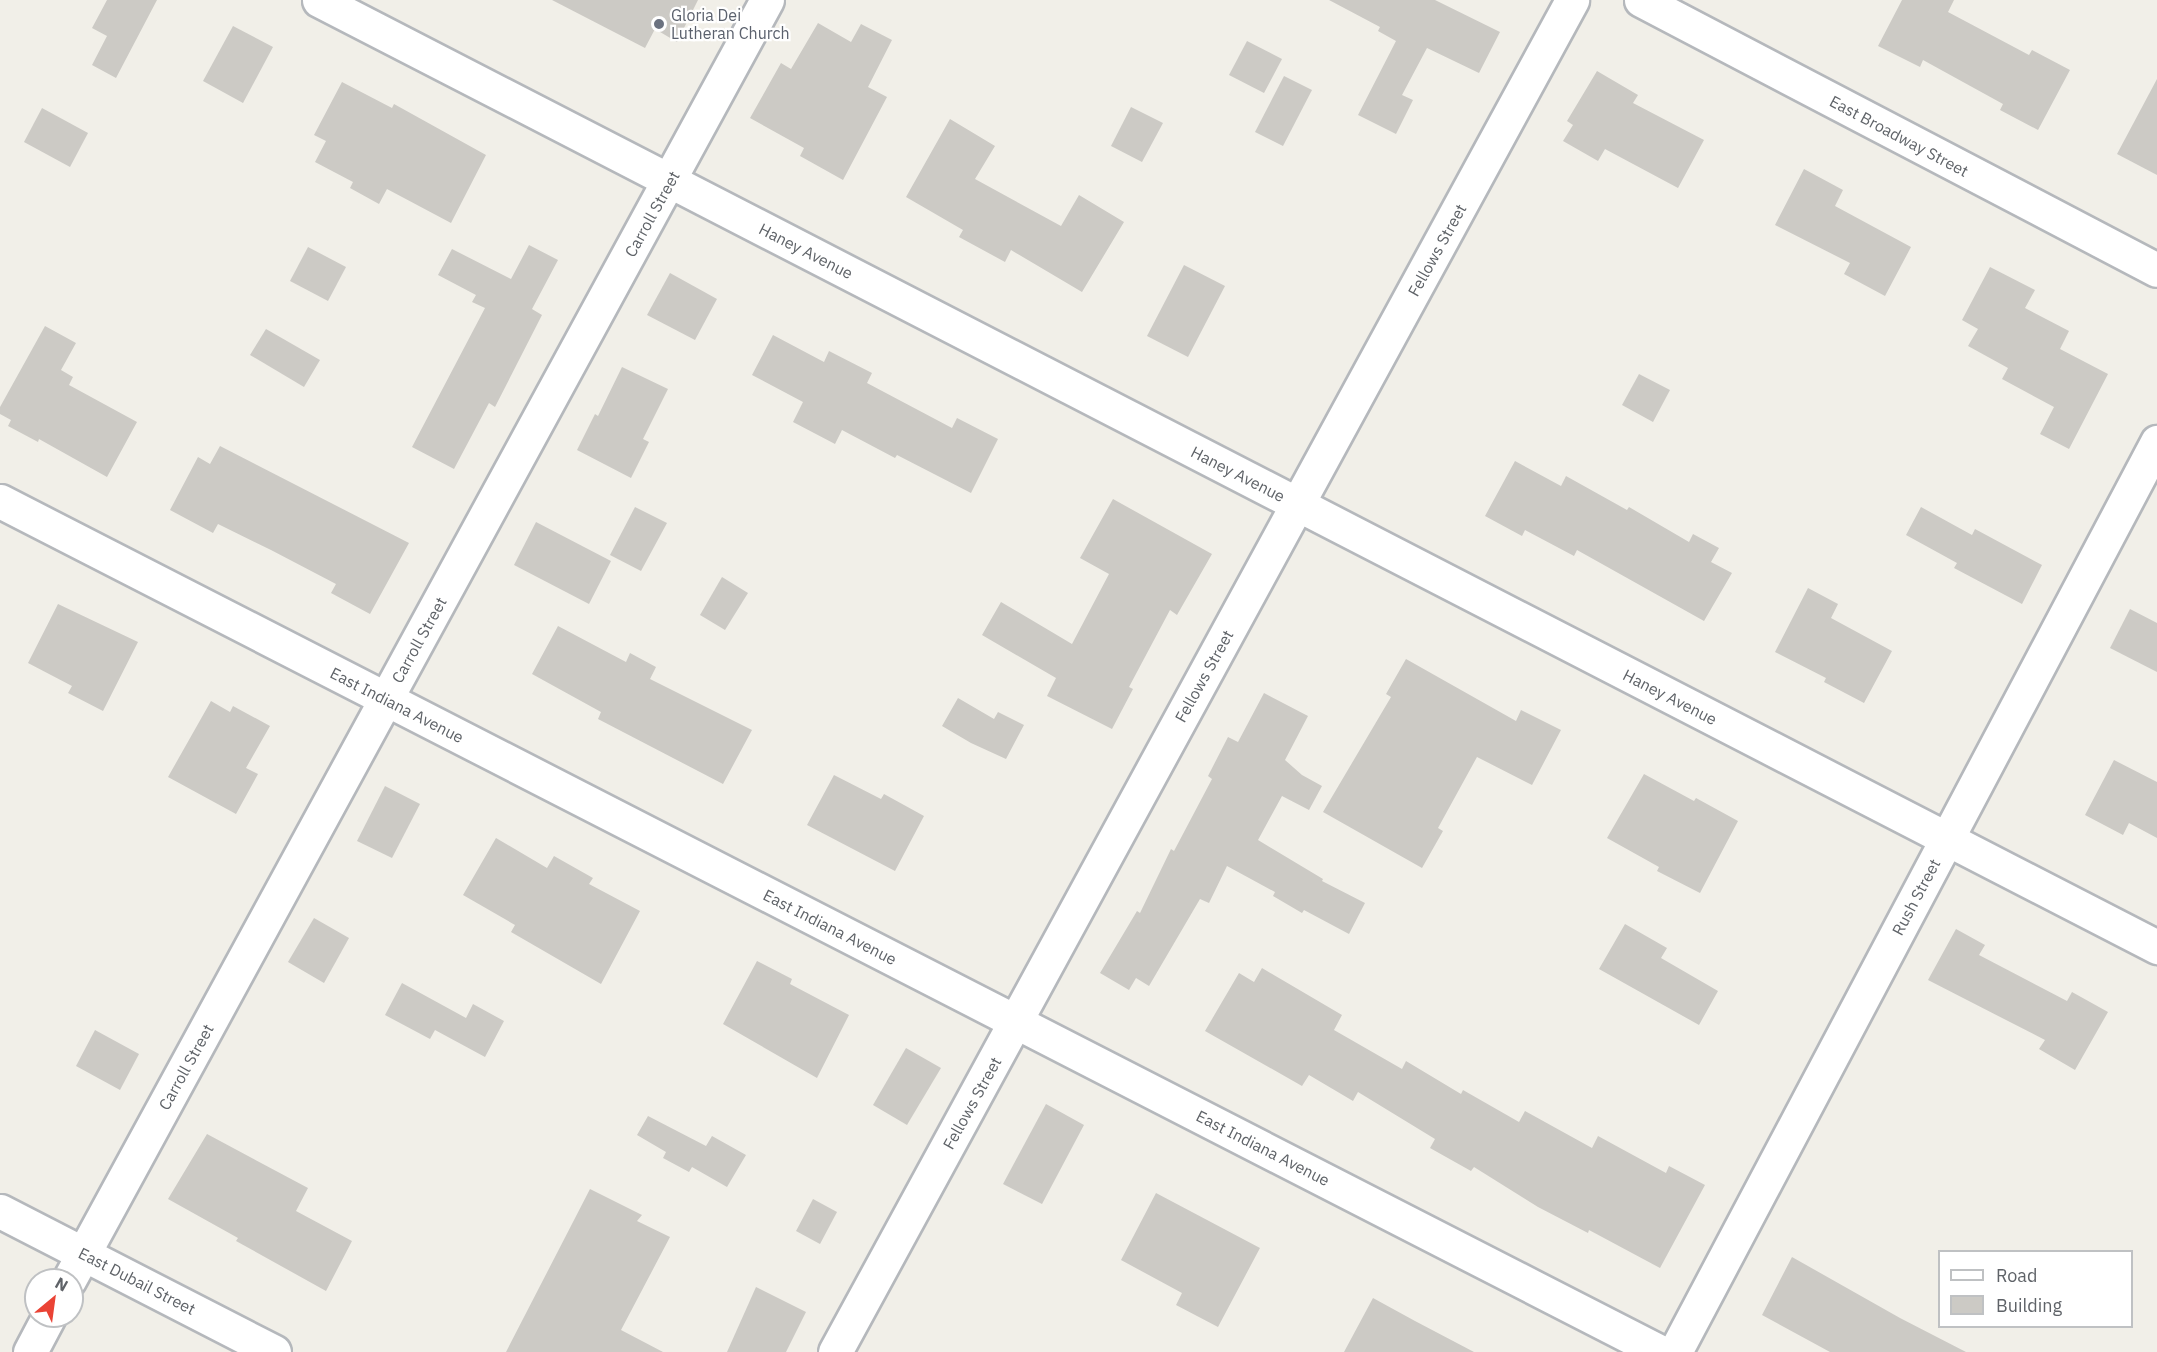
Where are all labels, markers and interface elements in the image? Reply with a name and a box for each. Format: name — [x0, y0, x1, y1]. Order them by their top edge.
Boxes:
place label: Gloria Dei Lutheran Church — [671, 5, 790, 43]
marker: Gloria Dei Lutheran Church — [652, 17, 666, 31]
street label: East Broadway Street — [1826, 91, 1972, 181]
street label: Carroll Street — [620, 168, 684, 260]
street label: Fellows Street — [1404, 201, 1470, 299]
street label: Haney Avenue — [756, 219, 856, 283]
street label: Haney Avenue — [1188, 442, 1288, 506]
street label: Carroll Street — [387, 594, 451, 686]
street label: Fellows Street — [1171, 627, 1237, 725]
street label: East Indiana Avenue — [327, 663, 467, 747]
street label: Haney Avenue — [1620, 665, 1720, 729]
street label: Rush Street — [1888, 855, 1944, 939]
street label: East Indiana Avenue — [760, 885, 900, 969]
street label: Carroll Street — [154, 1021, 218, 1113]
street label: Fellows Street — [939, 1054, 1005, 1152]
street label: East Indiana Avenue — [1193, 1106, 1333, 1190]
street label: East Dubail Street — [75, 1243, 199, 1319]
legend — [1938, 1250, 2133, 1328]
text: Road — [1996, 1264, 2037, 1287]
north arrow — [24, 1268, 84, 1328]
text: N — [52, 1272, 72, 1296]
text: Building — [1996, 1294, 2062, 1317]

